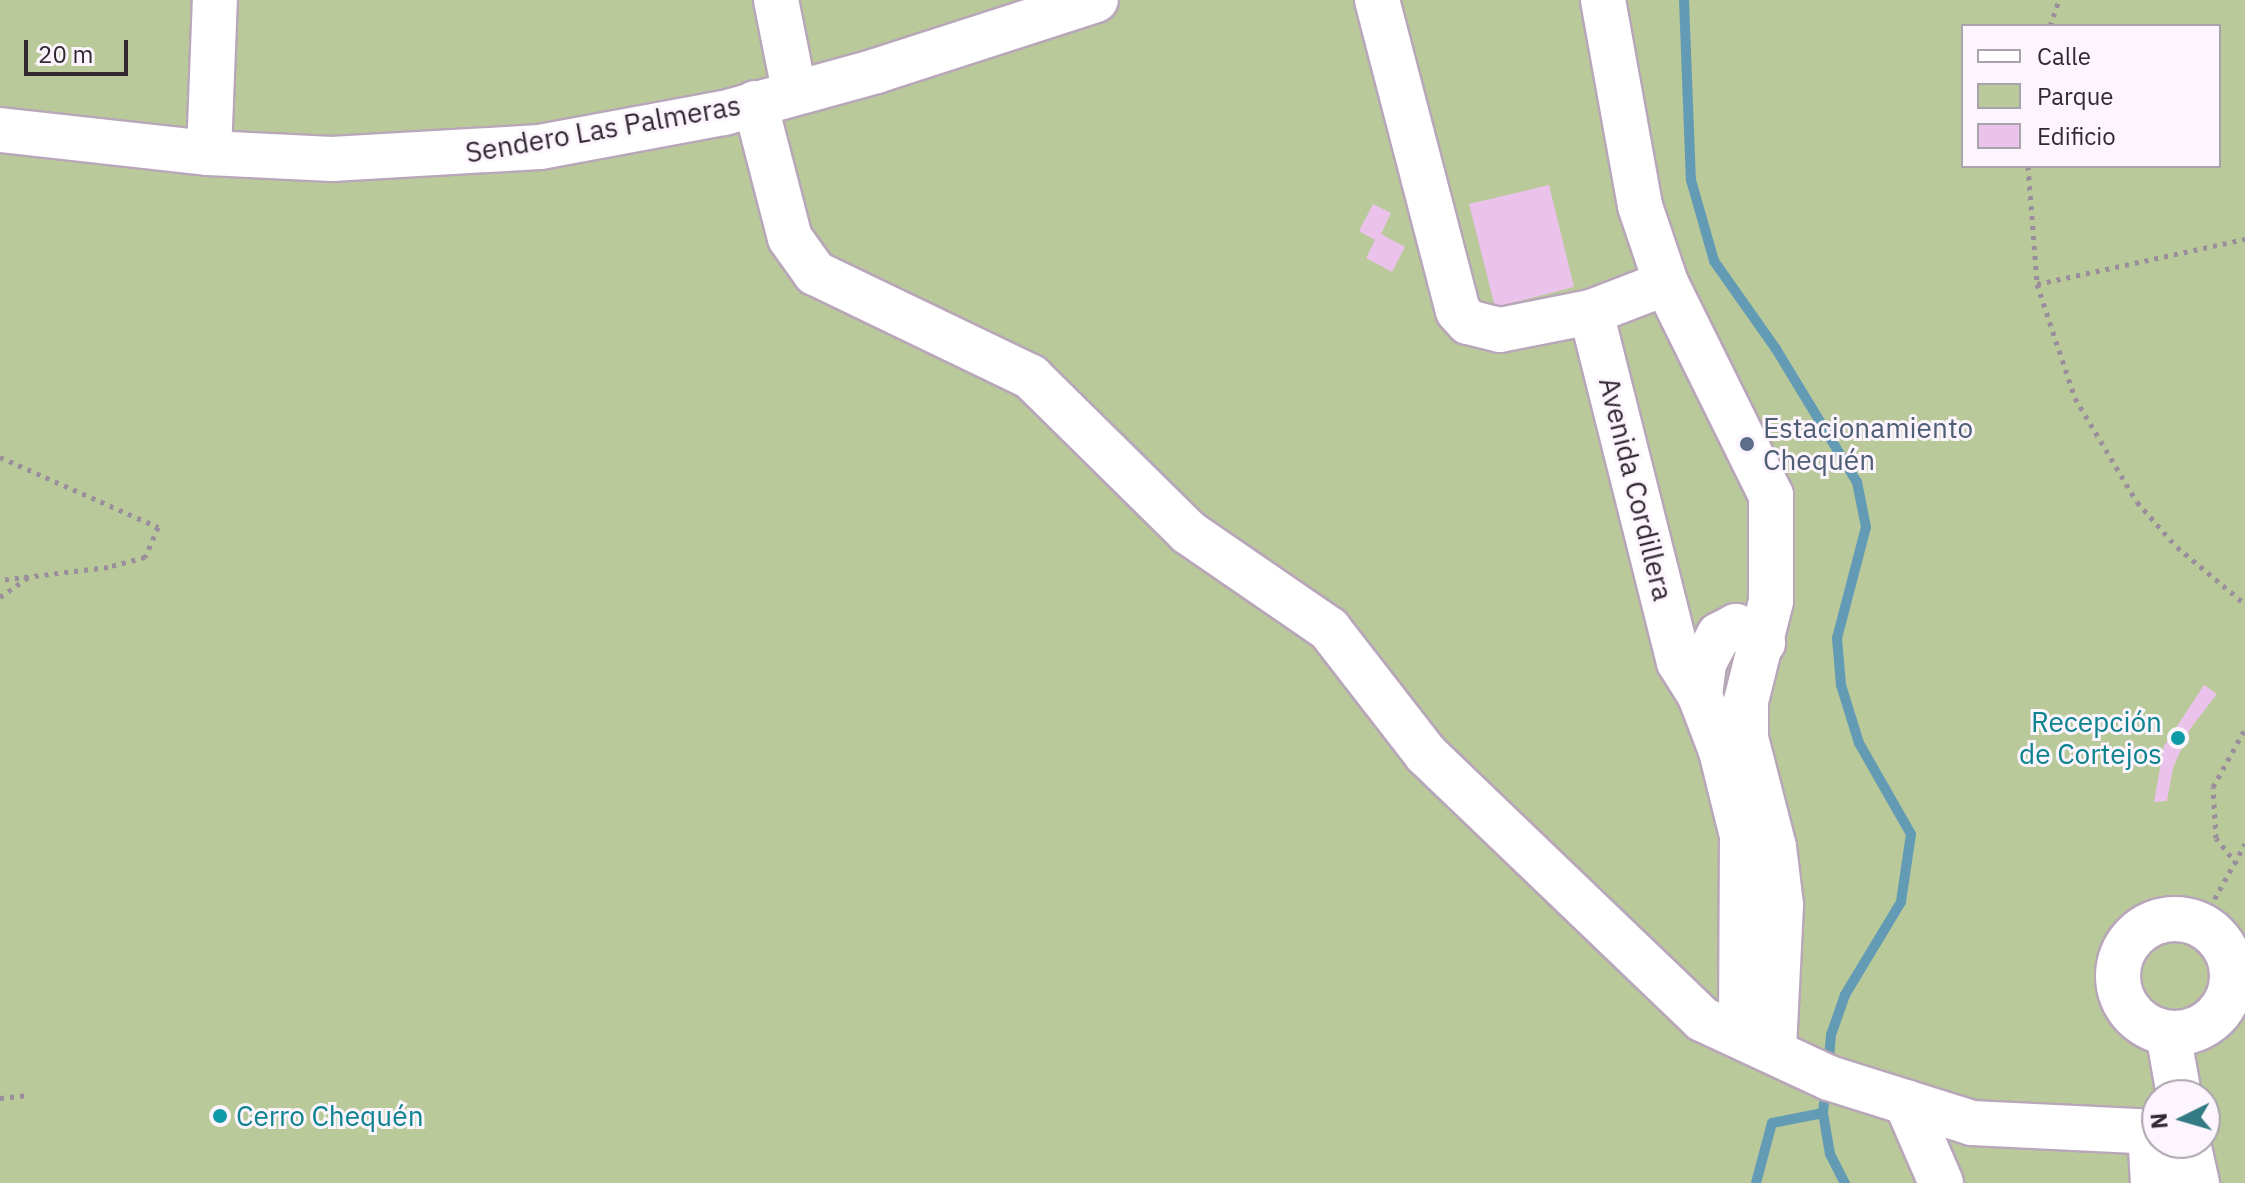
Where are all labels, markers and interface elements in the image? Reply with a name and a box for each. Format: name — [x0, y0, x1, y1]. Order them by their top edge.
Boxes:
scale bar — [28, 24, 132, 74]
legend — [1961, 24, 2221, 168]
text: 20 m — [38, 38, 93, 70]
text: Calle — [2037, 40, 2091, 72]
text: Parque — [2037, 80, 2114, 112]
street label: Sendero Las Palmeras — [463, 88, 743, 170]
text: Edificio — [2037, 120, 2116, 152]
street label: Avenida Cordillera — [1592, 374, 1680, 604]
place label: Estacionamiento Chequén — [1763, 411, 1973, 477]
marker: Estacionamiento Chequén — [1738, 435, 1756, 453]
place label: Recepción de Cortejos — [2019, 705, 2162, 771]
marker: Recepción de Cortejos — [2169, 729, 2187, 747]
north arrow — [2141, 1079, 2221, 1159]
place label: Cerro Chequén — [236, 1099, 424, 1133]
marker: Cerro Chequén — [211, 1107, 229, 1125]
text: N — [2143, 1112, 2174, 1130]

